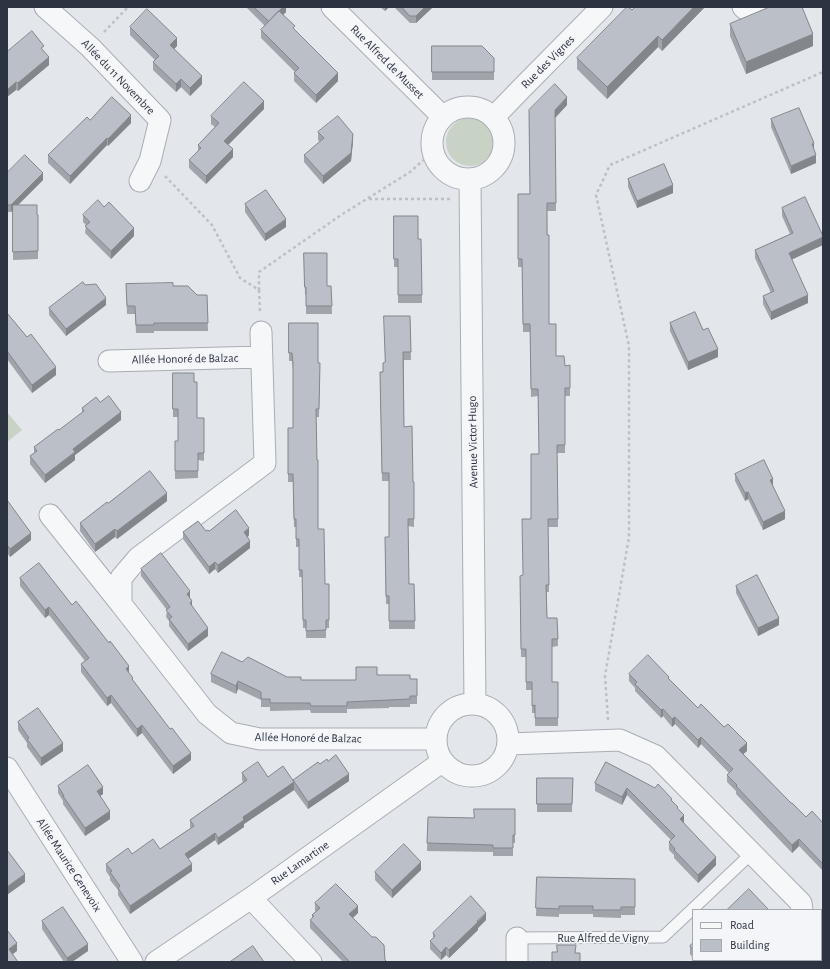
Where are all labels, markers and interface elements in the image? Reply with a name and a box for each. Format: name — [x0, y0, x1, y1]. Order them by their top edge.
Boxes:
street label: Rue Alfred de Musset — [347, 22, 427, 102]
street label: Rue des Vignes — [518, 32, 578, 92]
street label: Allée du 11 Novembre — [78, 36, 158, 118]
street label: Allée Honoré de Balzac — [132, 351, 238, 367]
street label: Avenue Victor Hugo — [465, 396, 481, 488]
street label: Allée Honoré de Balzac — [255, 730, 361, 746]
street label: Allée Maurice Genevoix — [33, 815, 105, 915]
street label: Rue Lamartine — [268, 838, 332, 888]
legend — [692, 909, 822, 961]
text: Road — [730, 919, 754, 931]
street label: Rue Alfred de Vigny — [557, 931, 649, 945]
text: Building — [730, 939, 770, 951]

